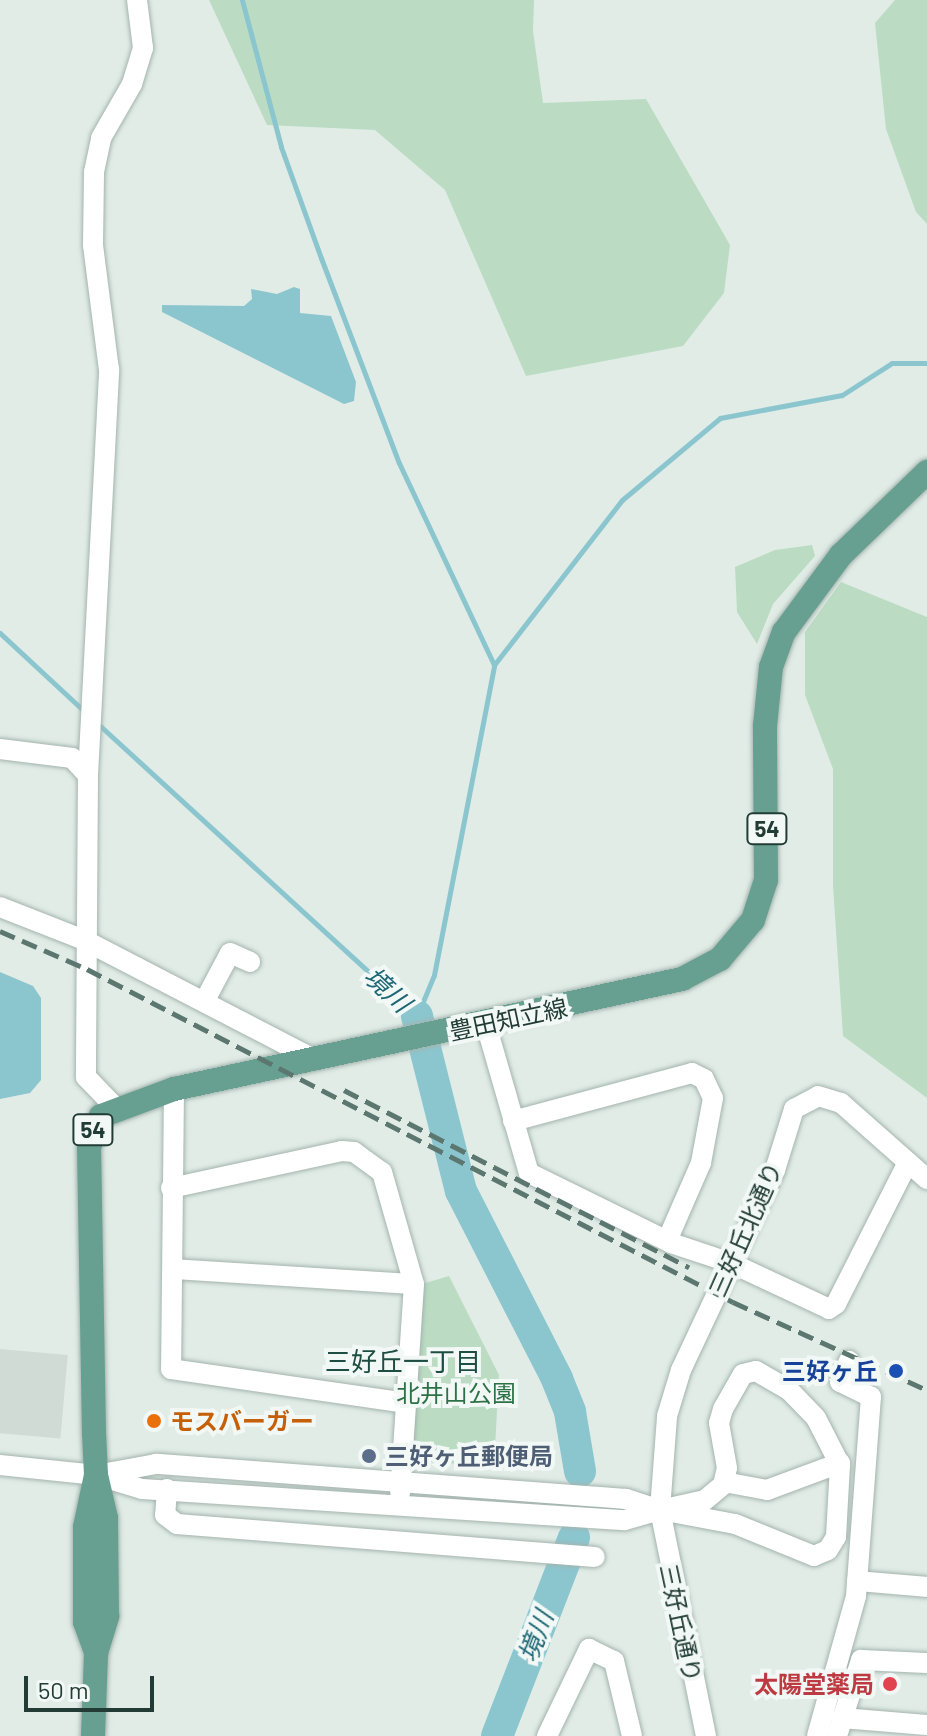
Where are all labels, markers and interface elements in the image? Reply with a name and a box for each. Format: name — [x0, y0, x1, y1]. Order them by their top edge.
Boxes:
road number: 54 — [745, 811, 789, 847]
water label: 境川 — [358, 960, 418, 1018]
street label: 豊田知立線 — [446, 992, 570, 1046]
road number: 54 — [71, 1112, 115, 1148]
street label: 三好丘北通り — [703, 1157, 787, 1301]
district label: 三好丘一丁目 — [325, 1345, 481, 1377]
place label: 三好ヶ丘 — [782, 1357, 878, 1385]
marker: 三好ヶ丘 — [885, 1360, 907, 1382]
park label: 北井山公園 — [396, 1379, 516, 1407]
place label: モスバーガー — [170, 1407, 314, 1435]
marker: モスバーガー — [145, 1412, 163, 1430]
place label: 三好ヶ丘郵便局 — [385, 1442, 553, 1470]
marker: 三好ヶ丘郵便局 — [360, 1447, 378, 1465]
street label: 三好丘通り — [654, 1561, 708, 1685]
water label: 境川 — [511, 1606, 559, 1666]
scale bar — [28, 1660, 158, 1710]
place label: 太陽堂薬局 — [754, 1670, 874, 1698]
text: 50 m — [38, 1675, 89, 1704]
marker: 太陽堂薬局 — [881, 1675, 899, 1693]

